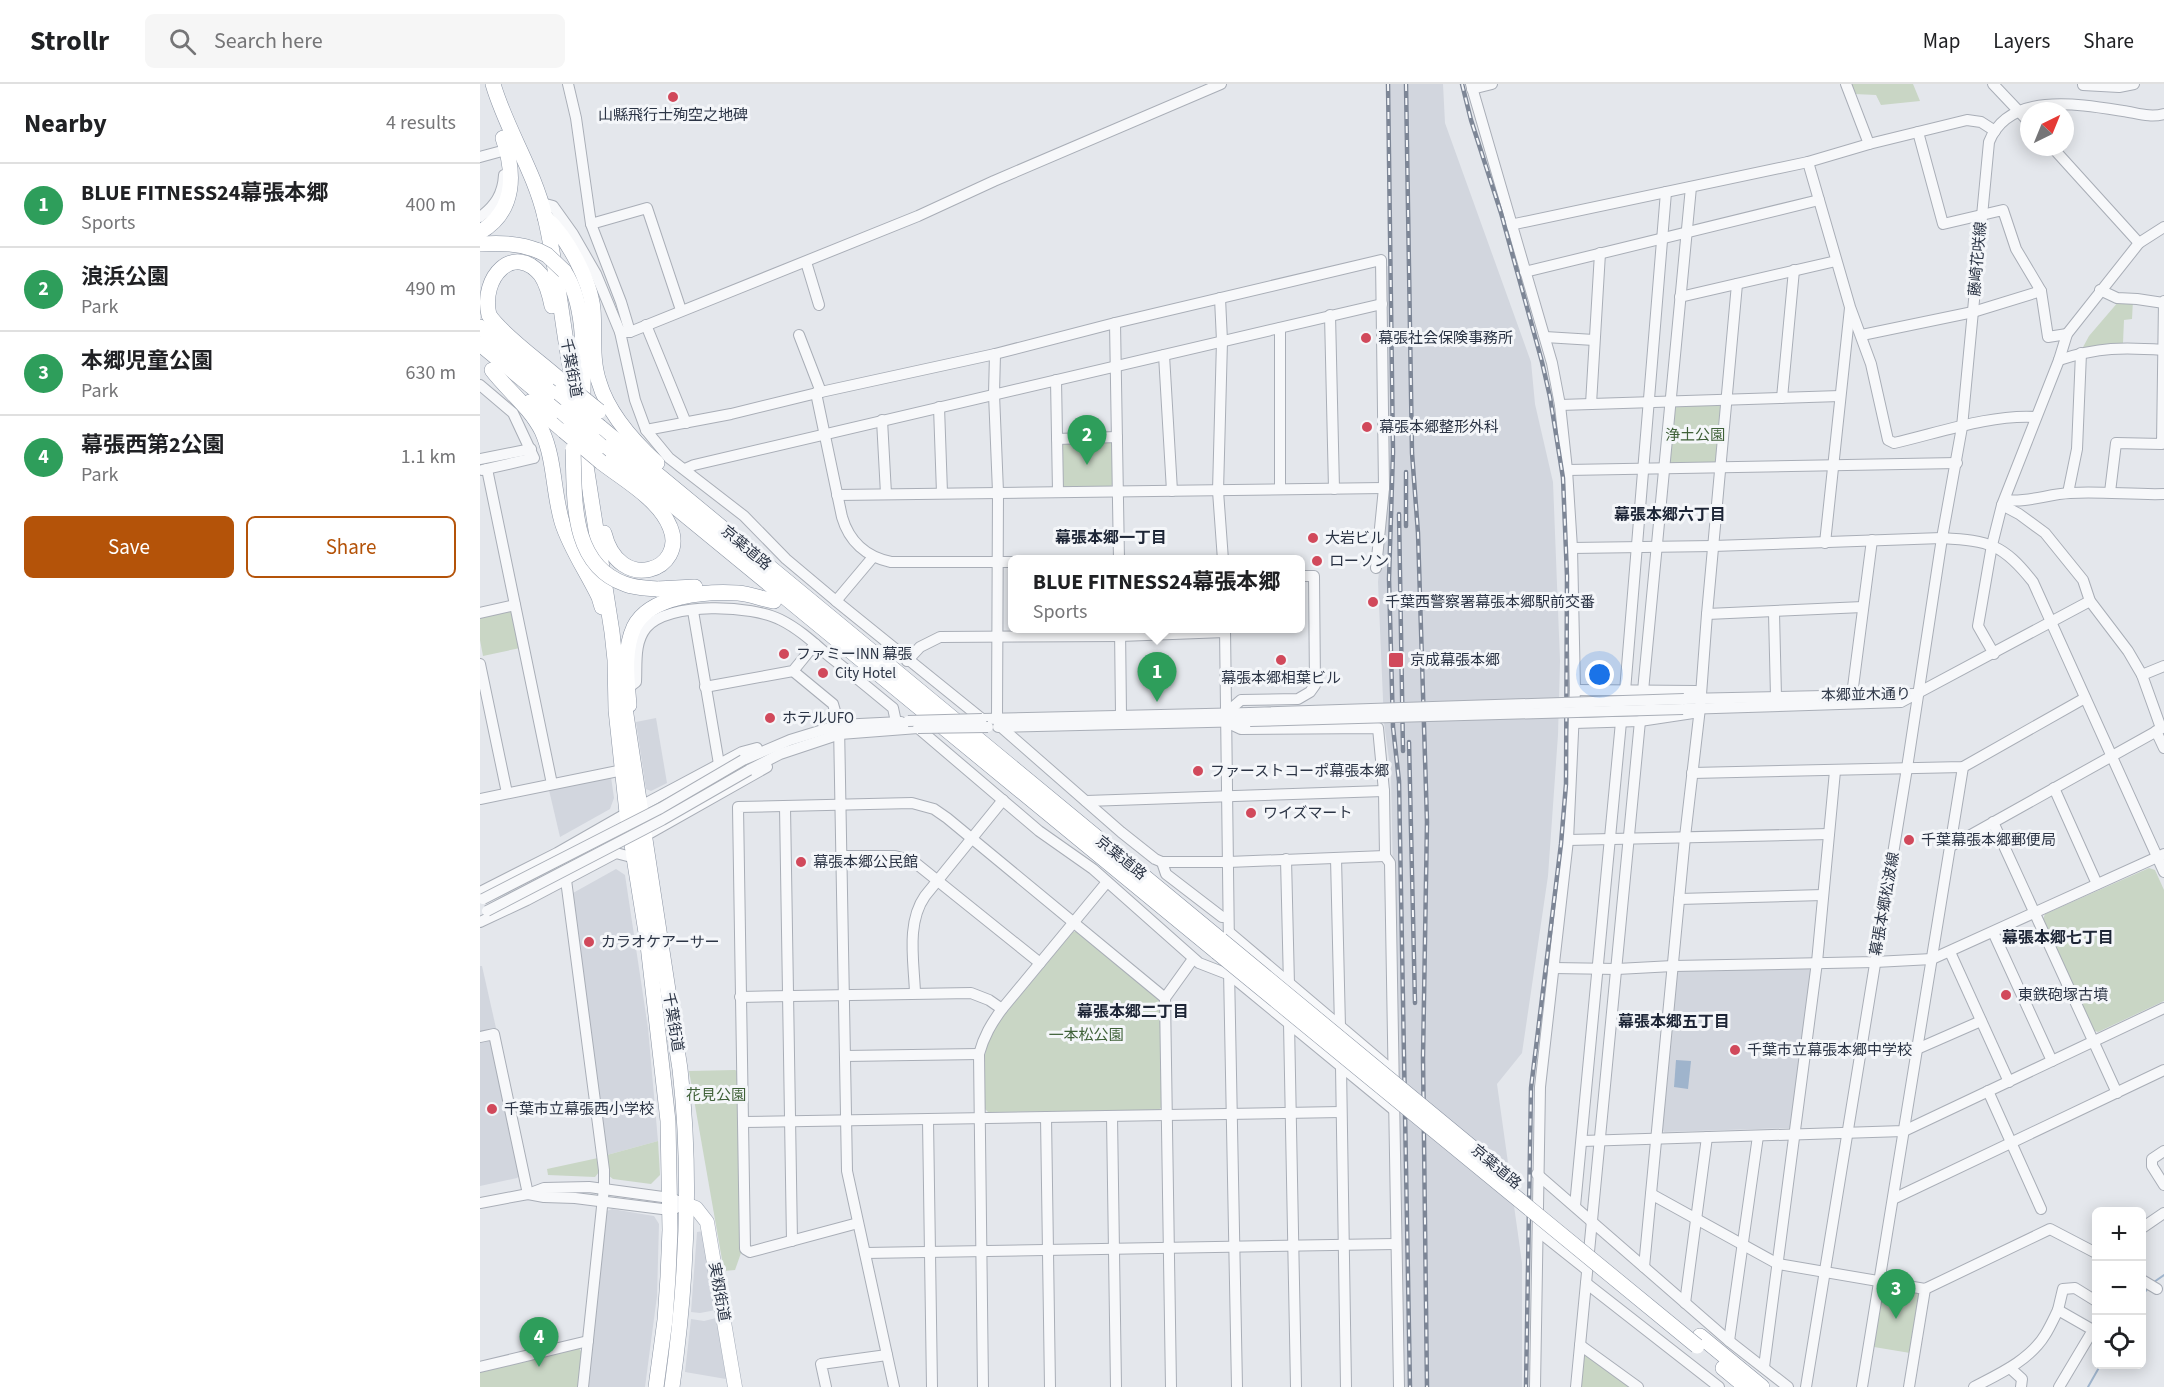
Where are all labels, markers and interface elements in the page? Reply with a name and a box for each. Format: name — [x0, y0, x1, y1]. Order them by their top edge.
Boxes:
search box — [145, 14, 565, 68]
text: Strollr — [30, 21, 109, 61]
icon: search — [166, 25, 199, 58]
text: Search here — [214, 25, 323, 57]
text: Map — [1923, 26, 1960, 56]
text: Layers — [1993, 26, 2050, 56]
text: Share — [2083, 26, 2134, 56]
marker: 山縣飛行士殉空之地碑 — [666, 90, 680, 104]
north arrow — [2020, 102, 2074, 156]
text: Nearby — [24, 105, 107, 142]
place label: 山縣飛行士殉空之地碑 — [598, 105, 748, 126]
text: 4 results — [386, 109, 456, 137]
text: BLUE FITNESS24幕張本郷 — [81, 177, 328, 209]
text: 1 — [38, 191, 49, 219]
text: 400 m — [406, 191, 456, 219]
text: Sports — [81, 209, 136, 237]
street label: 藤崎花咲線 — [1964, 221, 1992, 297]
text: 浪浜公園 — [81, 261, 169, 293]
text: 2 — [38, 275, 49, 303]
text: 490 m — [406, 275, 456, 303]
text: Park — [81, 293, 118, 321]
place label: 幕張社会保険事務所 — [1378, 328, 1513, 349]
marker: 幕張社会保険事務所 — [1359, 331, 1373, 345]
street label: 千葉街道 — [555, 337, 587, 399]
text: 本郷児童公園 — [81, 345, 213, 377]
text: 3 — [38, 359, 49, 387]
text: 630 m — [406, 359, 456, 387]
text: Park — [81, 377, 118, 405]
pin: 2 — [1068, 416, 1106, 465]
place label: 幕張本郷整形外科 — [1379, 417, 1499, 438]
marker: 幕張本郷整形外科 — [1360, 420, 1374, 434]
park label: 浄土公園 — [1665, 425, 1725, 446]
text: 幕張西第2公園 — [81, 429, 225, 461]
text: 4 — [38, 443, 49, 471]
text: 1.1 km — [401, 443, 456, 471]
text: Park — [81, 461, 118, 489]
district label: 幕張本郷六丁目 — [1614, 504, 1726, 526]
button: Save — [24, 516, 234, 578]
button: Share — [246, 516, 456, 578]
street label: 京葉道路 — [716, 521, 776, 575]
district label: 幕張本郷一丁目 — [1055, 527, 1167, 549]
place label: 大岩ビル — [1325, 528, 1385, 549]
marker: 大岩ビル — [1306, 531, 1320, 545]
place label: ローソン — [1329, 551, 1389, 572]
marker: ローソン — [1310, 554, 1324, 568]
popup — [1008, 555, 1305, 633]
text: BLUE FITNESS24幕張本郷 — [1033, 566, 1280, 598]
place label: 千葉西警察署幕張本郷駅前交番 — [1385, 592, 1595, 613]
marker: 千葉西警察署幕張本郷駅前交番 — [1366, 595, 1380, 609]
text: Sports — [1033, 598, 1087, 626]
place label: ファミーINN 幕張 — [796, 644, 912, 665]
marker: ファミーINN 幕張 — [777, 647, 791, 661]
place label: 京成幕張本郷 — [1410, 650, 1500, 671]
marker: 京成幕張本郷 — [1387, 651, 1405, 669]
pin: 1 — [1138, 652, 1176, 702]
marker: 幕張本郷相葉ビル — [1274, 653, 1288, 667]
your location — [1585, 660, 1614, 689]
place label: City Hotel — [835, 663, 896, 684]
marker: City Hotel — [816, 666, 830, 680]
place label: 幕張本郷相葉ビル — [1221, 668, 1341, 689]
street label: 本郷並木通り — [1821, 684, 1911, 706]
place label: ホテルUFO — [782, 708, 854, 729]
marker: ホテルUFO — [763, 711, 777, 725]
place label: ファーストコーポ幕張本郷 — [1210, 761, 1389, 782]
marker: ファーストコーポ幕張本郷 — [1191, 764, 1205, 778]
place label: ワイズマート — [1263, 803, 1353, 824]
marker: ワイズマート — [1244, 806, 1258, 820]
place label: 千葉幕張本郷郵便局 — [1921, 830, 2056, 851]
street label: 京葉道路 — [1091, 831, 1151, 885]
marker: 千葉幕張本郷郵便局 — [1902, 833, 1916, 847]
street label: 幕張本郷松波線 — [1866, 850, 1904, 958]
place label: 幕張本郷公民館 — [813, 852, 918, 873]
marker: 幕張本郷公民館 — [794, 855, 808, 869]
district label: 幕張本郷七丁目 — [2002, 927, 2114, 949]
place label: カラオケアーサー — [601, 932, 720, 953]
marker: カラオケアーサー — [582, 935, 596, 949]
place label: 東鉄砲塚古墳 — [2018, 985, 2108, 1006]
marker: 東鉄砲塚古墳 — [1999, 988, 2013, 1002]
street label: 千葉街道 — [658, 991, 688, 1053]
district label: 幕張本郷二丁目 — [1077, 1001, 1189, 1023]
district label: 幕張本郷五丁目 — [1618, 1011, 1730, 1033]
park label: 一本松公園 — [1048, 1025, 1124, 1046]
place label: 千葉市立幕張本郷中学校 — [1747, 1040, 1912, 1061]
marker: 千葉市立幕張本郷中学校 — [1728, 1043, 1742, 1057]
park label: 花見公園 — [686, 1085, 746, 1106]
place label: 千葉市立幕張西小学校 — [504, 1099, 654, 1120]
marker: 千葉市立幕張西小学校 — [485, 1102, 499, 1116]
street label: 京葉道路 — [1466, 1140, 1526, 1194]
map controls — [2092, 1207, 2146, 1369]
button: + — [2092, 1207, 2146, 1261]
street label: 実籾街道 — [703, 1261, 735, 1323]
button: − — [2092, 1261, 2146, 1315]
pin: 3 — [1876, 1270, 1916, 1319]
button: locate — [2092, 1315, 2146, 1369]
pin: 4 — [520, 1318, 558, 1367]

